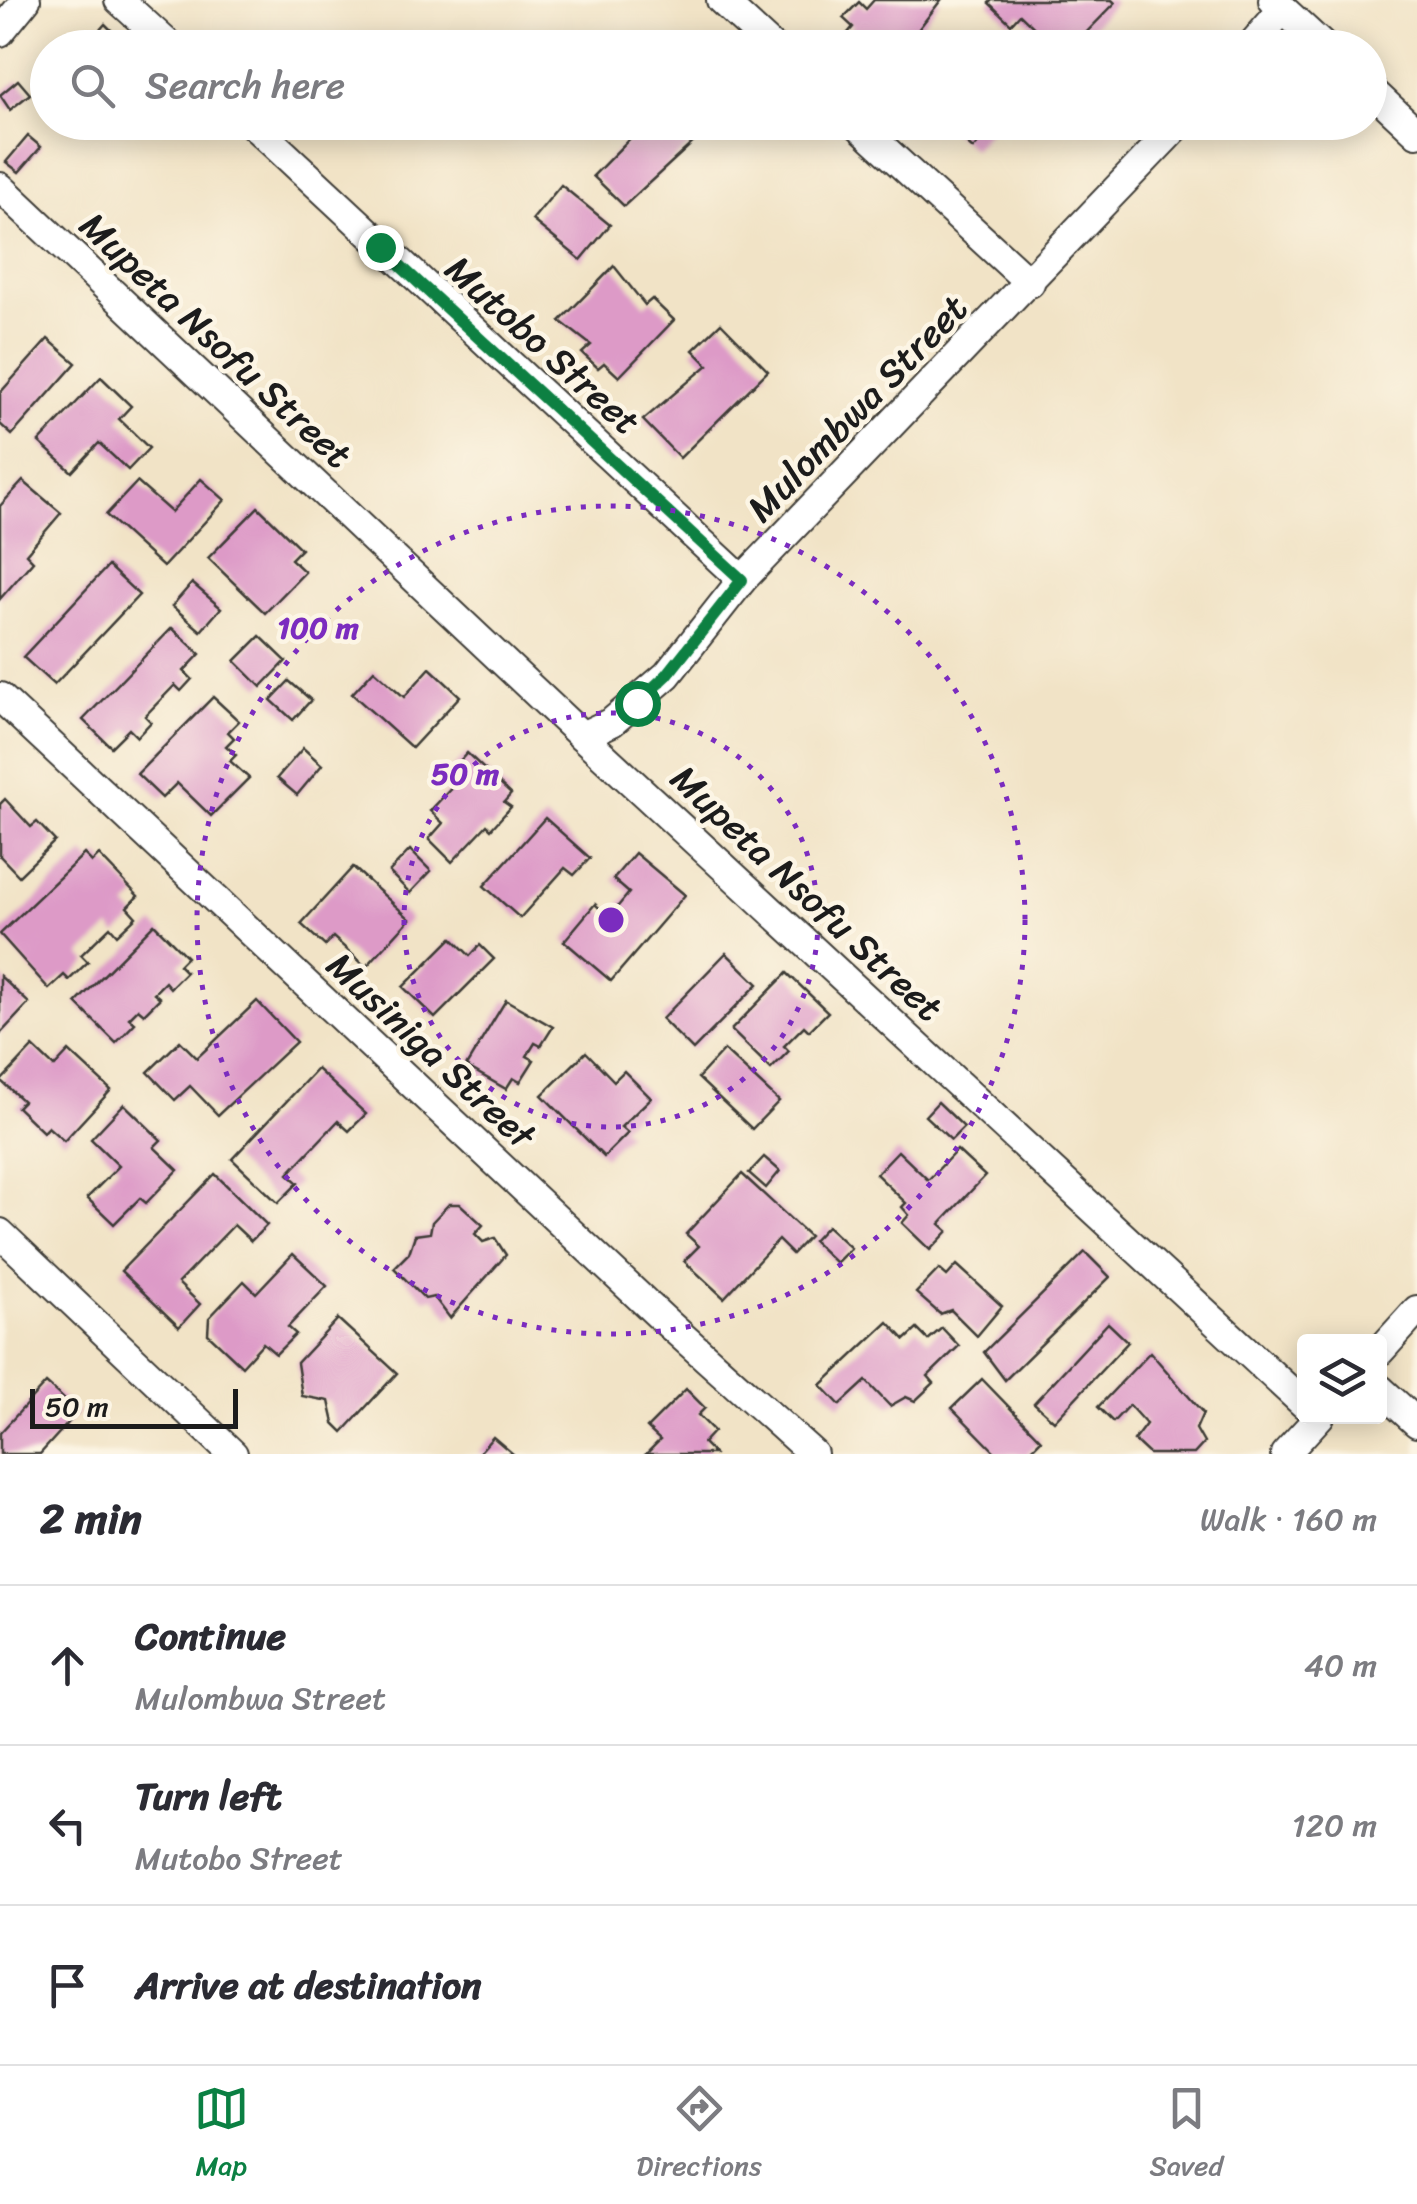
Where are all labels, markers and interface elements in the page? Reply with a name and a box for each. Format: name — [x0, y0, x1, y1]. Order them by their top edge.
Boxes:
search box — [30, 30, 1387, 140]
text: Search here — [145, 52, 345, 119]
icon: search — [65, 58, 120, 113]
street label: Mupeta Nsofu Street — [63, 195, 368, 486]
route end — [358, 225, 404, 271]
street label: Mutobo Street — [429, 238, 657, 453]
street label: Mulombwa Street — [730, 278, 985, 539]
text: 100 m — [277, 601, 359, 655]
route start — [615, 681, 661, 727]
text: 50 m — [431, 747, 499, 801]
street label: Mupeta Nsofu Street — [654, 748, 959, 1039]
centre of rings — [593, 902, 629, 938]
street label: Musiniga Street — [310, 935, 553, 1167]
map controls — [1297, 1334, 1387, 1424]
button: layers — [1297, 1334, 1387, 1424]
text: 50 m — [45, 1382, 109, 1431]
scale bar — [30, 1384, 238, 1428]
text: 2 min — [40, 1482, 142, 1556]
text: Walk · 160 m — [1200, 1491, 1377, 1548]
text: Continue — [135, 1603, 286, 1670]
text: 40 m — [1304, 1637, 1377, 1694]
icon: ahead — [40, 1638, 95, 1693]
text: Mulombwa Street — [135, 1670, 386, 1727]
text: Turn left — [135, 1763, 281, 1830]
text: 120 m — [1292, 1797, 1377, 1854]
icon: left — [40, 1798, 95, 1853]
text: Mutobo Street — [135, 1830, 343, 1887]
text: Arrive at destination — [135, 1952, 482, 2019]
icon: arrive — [40, 1958, 95, 2013]
tab: Map — [194, 2081, 249, 2190]
tab: Directions — [636, 2081, 762, 2190]
tab: Saved — [1149, 2081, 1223, 2190]

